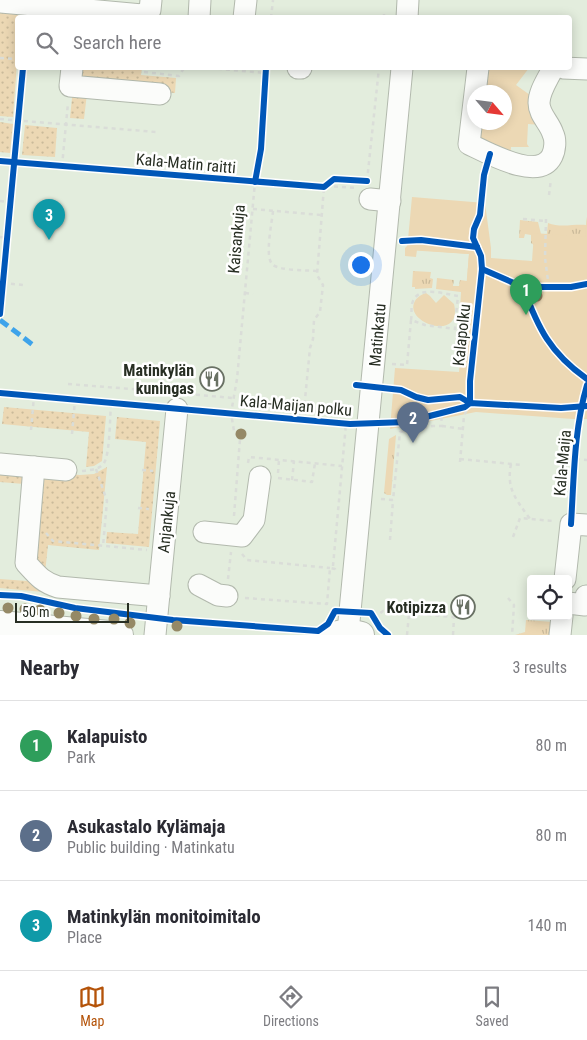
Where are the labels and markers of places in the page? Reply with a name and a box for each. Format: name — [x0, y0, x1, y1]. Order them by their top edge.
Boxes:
pin: 3 — [33, 199, 65, 240]
pin: 1 — [510, 274, 542, 315]
place label: Matinkylän kuningas — [123, 361, 194, 398]
restaurant icon: Matinkylän kuningas — [199, 366, 225, 392]
pin: 2 — [397, 402, 429, 443]
restaurant icon: Kotipizza — [450, 594, 476, 620]
place label: Kotipizza — [387, 598, 446, 617]

